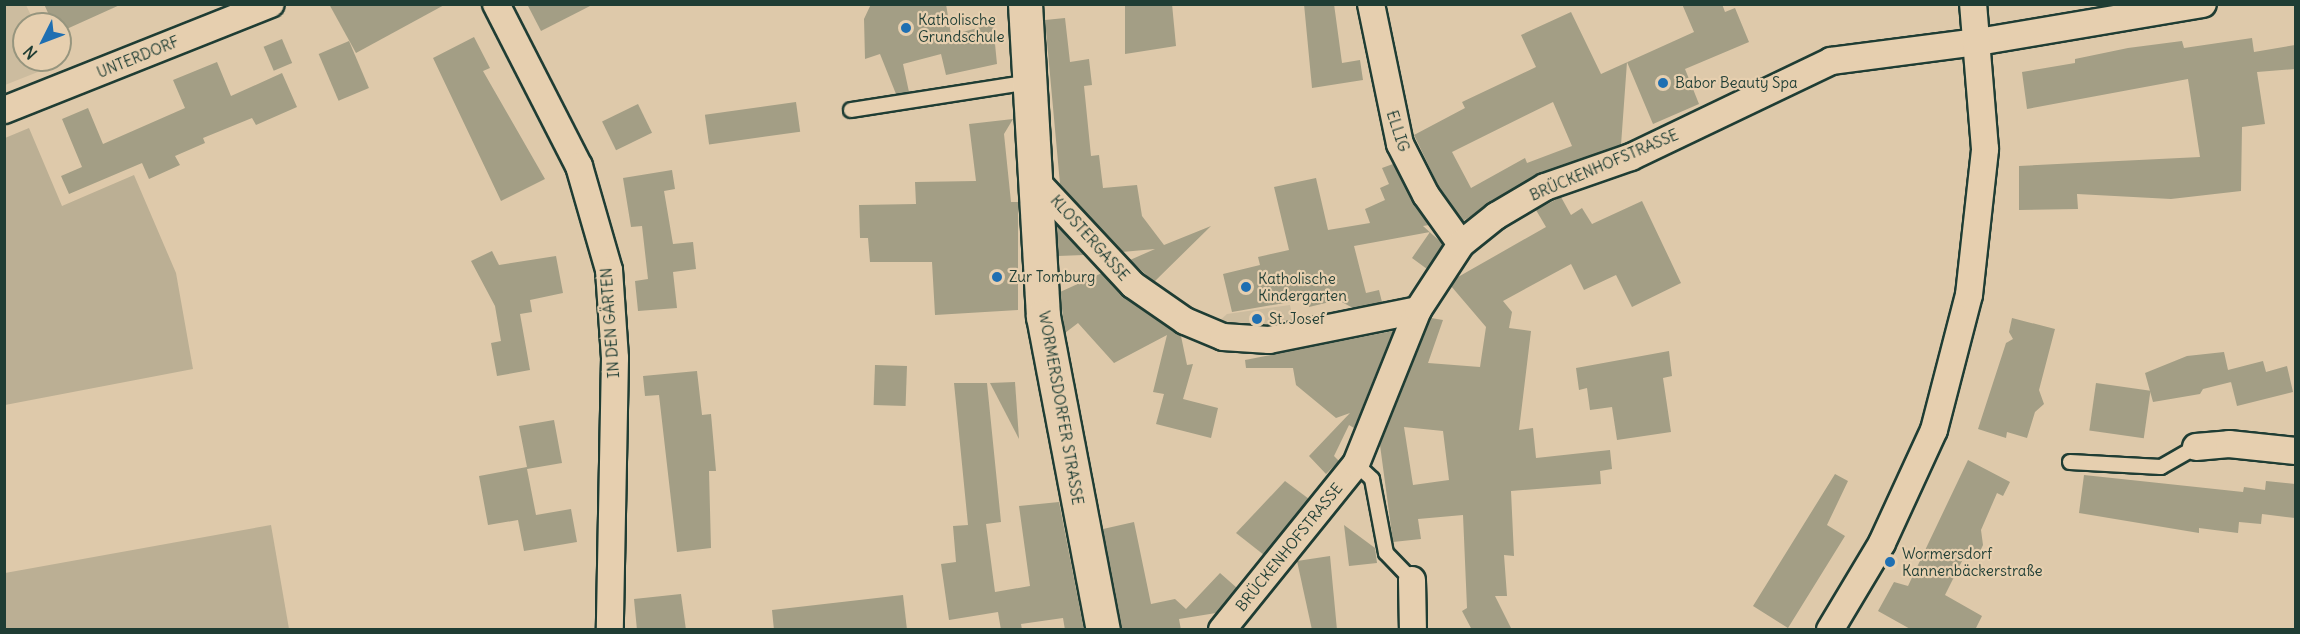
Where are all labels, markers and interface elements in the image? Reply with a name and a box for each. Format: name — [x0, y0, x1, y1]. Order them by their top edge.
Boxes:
place label: Katholische Grundschule — [918, 10, 1004, 45]
north arrow — [12, 12, 72, 72]
marker: Katholische Grundschule — [899, 21, 913, 35]
street label: UNTERDORF — [94, 32, 182, 82]
text: N — [19, 42, 41, 64]
place label: Babor Beauty Spa — [1675, 74, 1798, 92]
marker: Babor Beauty Spa — [1656, 76, 1670, 90]
street label: ELLIG — [1383, 108, 1413, 154]
street label: BRÜCKENHOFSTRASSE — [1527, 126, 1681, 204]
street label: KLOSTERGASSE — [1047, 192, 1133, 284]
street label: IN DEN GÄRTEN — [597, 267, 623, 379]
place label: Zur Tomburg — [1009, 268, 1095, 286]
place label: Katholische Kindergarten — [1258, 269, 1347, 304]
marker: Zur Tomburg — [990, 270, 1004, 284]
marker: Katholische Kindergarten — [1239, 280, 1253, 294]
street label: WORMERSDORFER STRASSE — [1035, 310, 1087, 506]
place label: St. Josef — [1269, 310, 1325, 328]
marker: St. Josef — [1250, 312, 1264, 326]
street label: BRÜCKENHOFSTRASSE — [1232, 479, 1346, 615]
place label: Wormersdorf Kannenbäckerstraße — [1902, 544, 2043, 579]
marker: Wormersdorf Kannenbäckerstraße — [1883, 555, 1897, 569]

